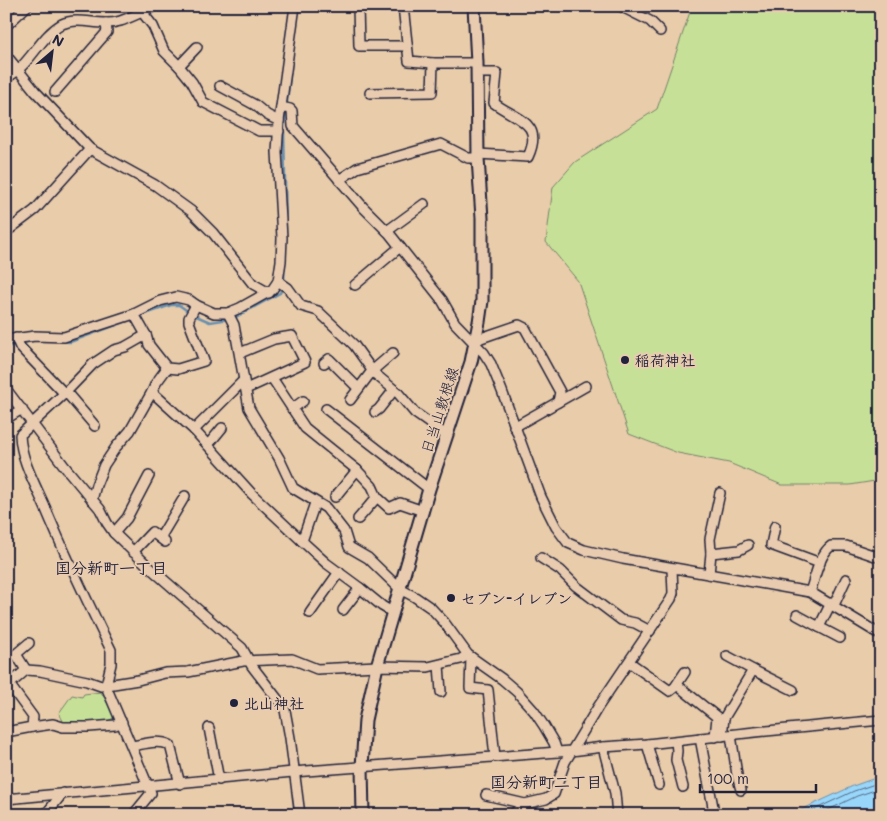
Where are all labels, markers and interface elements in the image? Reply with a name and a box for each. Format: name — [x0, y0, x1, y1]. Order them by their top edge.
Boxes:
north arrow — [28, 28, 78, 78]
text: N — [49, 29, 67, 51]
place label: 稲荷神社 — [635, 350, 695, 370]
marker: 稲荷神社 — [619, 354, 631, 366]
street label: 日当山敷根線 — [416, 364, 462, 456]
district label: 国分新町一丁目 — [55, 557, 167, 578]
place label: セブン-イレブン — [461, 588, 572, 608]
marker: セブン-イレブン — [445, 592, 457, 604]
place label: 北山神社 — [244, 693, 304, 713]
marker: 北山神社 — [228, 697, 240, 709]
scale bar — [700, 761, 816, 793]
text: 100 m — [707, 768, 749, 788]
district label: 国分新町二丁目 — [490, 771, 602, 792]

